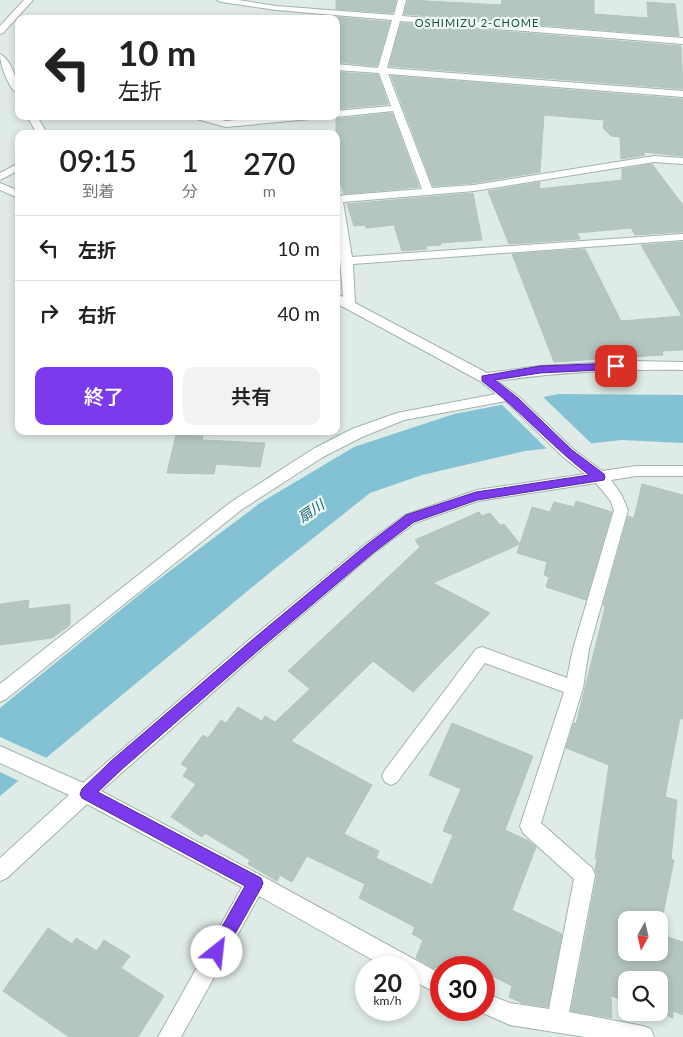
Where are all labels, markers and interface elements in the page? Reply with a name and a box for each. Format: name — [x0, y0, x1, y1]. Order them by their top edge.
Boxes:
district label: OSHIMIZU 2-CHOME — [415, 16, 539, 29]
text: 10 m — [118, 31, 196, 73]
icon: left — [35, 35, 100, 100]
text: 左折 — [118, 77, 162, 104]
text: 09:15 — [60, 142, 137, 178]
text: 1 — [181, 142, 199, 178]
text: 270 — [243, 145, 295, 181]
text: 到着 — [82, 181, 114, 200]
text: 分 — [182, 181, 198, 200]
text: m — [263, 181, 276, 200]
icon: left — [35, 234, 63, 262]
text: 10 m — [277, 237, 320, 260]
text: 左折 — [78, 238, 116, 261]
icon: right — [35, 299, 63, 327]
text: 40 m — [277, 302, 320, 325]
text: 右折 — [78, 303, 116, 326]
pin — [595, 345, 637, 387]
icon: arrive — [602, 352, 630, 380]
button: 終了 — [35, 367, 173, 425]
button: 共有 — [183, 367, 320, 425]
water label: 扇川 — [294, 495, 329, 525]
north arrow — [618, 911, 668, 961]
map controls — [618, 911, 668, 1021]
position arrow — [190, 925, 242, 977]
speed limit sign: 30 — [430, 956, 495, 1021]
text: 20 — [373, 967, 402, 997]
button: search — [618, 971, 668, 1021]
text: km/h — [373, 993, 402, 1008]

